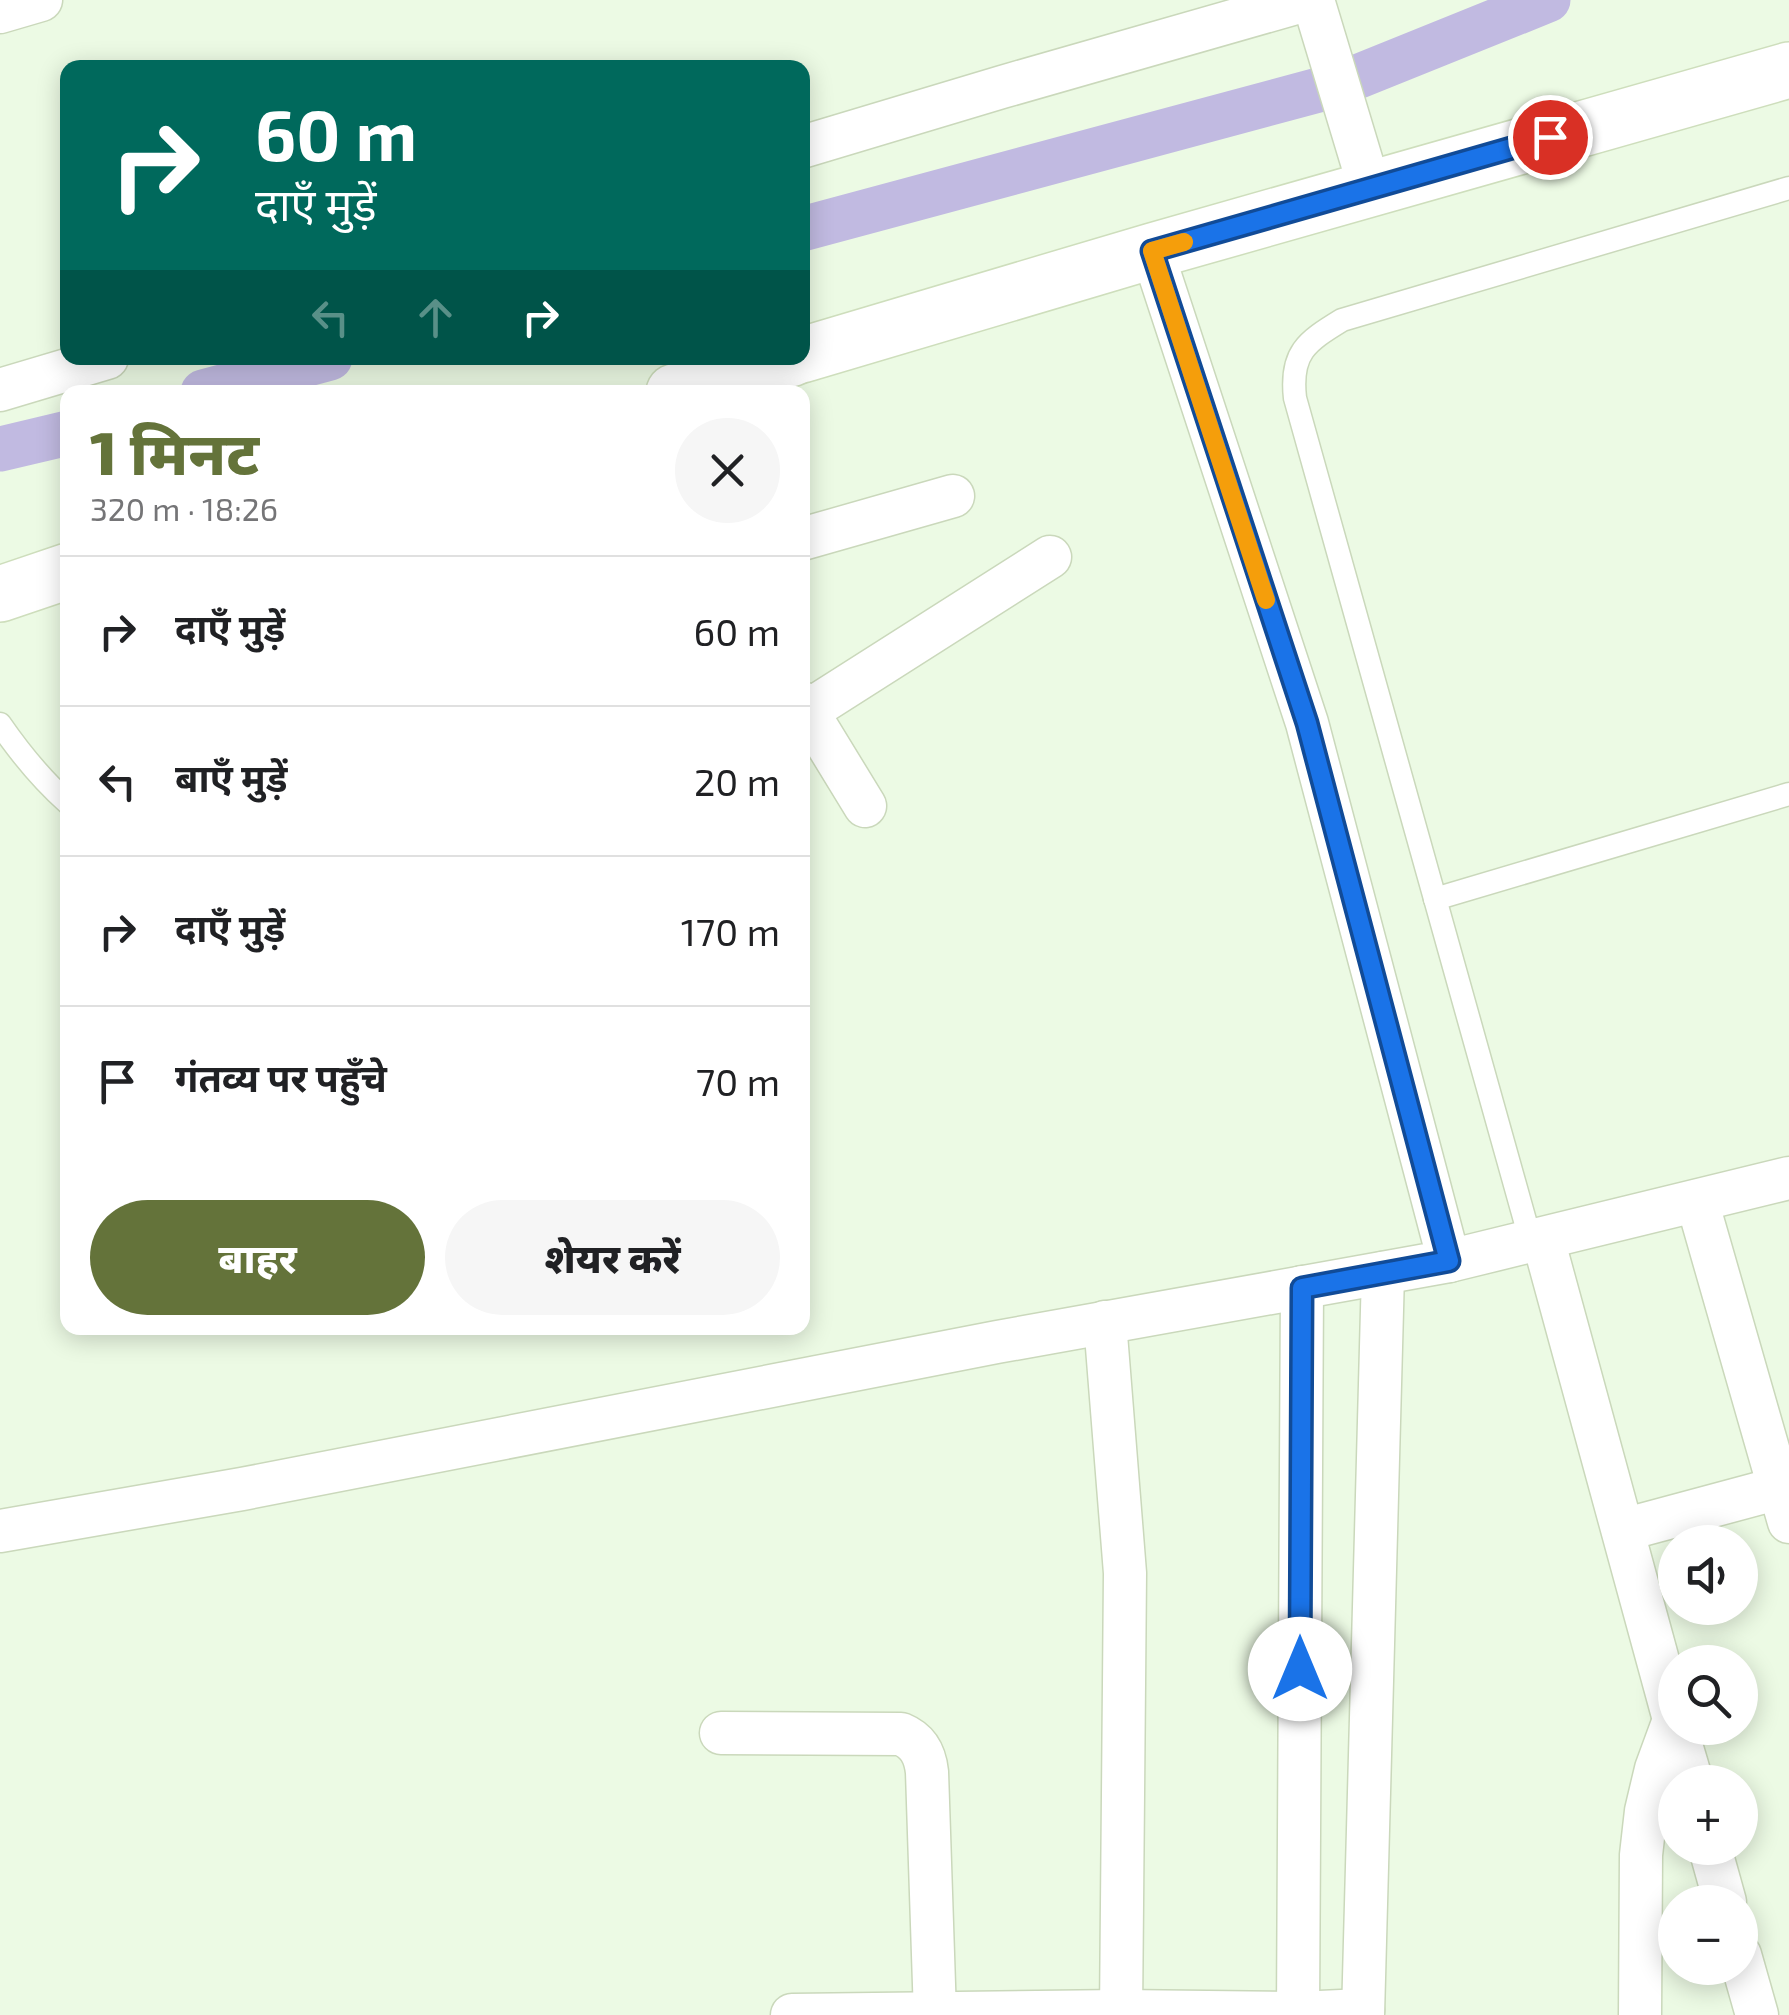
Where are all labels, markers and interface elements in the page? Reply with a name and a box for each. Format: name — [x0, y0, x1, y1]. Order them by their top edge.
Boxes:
text: 60 m — [255, 91, 417, 175]
pin — [1508, 95, 1593, 180]
icon: right — [90, 100, 220, 230]
icon: arrive — [1523, 110, 1578, 165]
text: दाएँ मुड़ें — [255, 176, 376, 230]
icon: left — [303, 290, 358, 345]
icon: ahead — [408, 290, 463, 345]
icon: right — [513, 290, 568, 345]
text: 1 मिनट — [90, 415, 259, 487]
button: close — [675, 418, 780, 523]
text: 320 m · 18:26 — [90, 489, 278, 527]
icon: right — [90, 604, 145, 659]
text: दाएँ मुड़ें — [175, 604, 285, 650]
text: 60 m — [694, 608, 780, 654]
icon: left — [90, 754, 145, 809]
text: बाएँ मुड़ें — [175, 754, 287, 800]
text: 20 m — [694, 758, 780, 804]
icon: right — [90, 904, 145, 959]
text: दाएँ मुड़ें — [175, 904, 285, 950]
text: 170 m — [681, 908, 780, 954]
icon: arrive — [90, 1054, 145, 1109]
text: गंतव्य पर पहुँचे — [175, 1054, 387, 1100]
text: 70 m — [696, 1058, 780, 1104]
button: बाहर — [90, 1200, 425, 1315]
button: शेयर करें — [445, 1200, 780, 1315]
map controls — [1658, 1525, 1758, 1985]
button: sound — [1658, 1525, 1758, 1625]
position arrow — [1248, 1617, 1352, 1721]
button: search — [1658, 1645, 1758, 1745]
button: + — [1658, 1765, 1758, 1865]
button: − — [1658, 1885, 1758, 1985]

